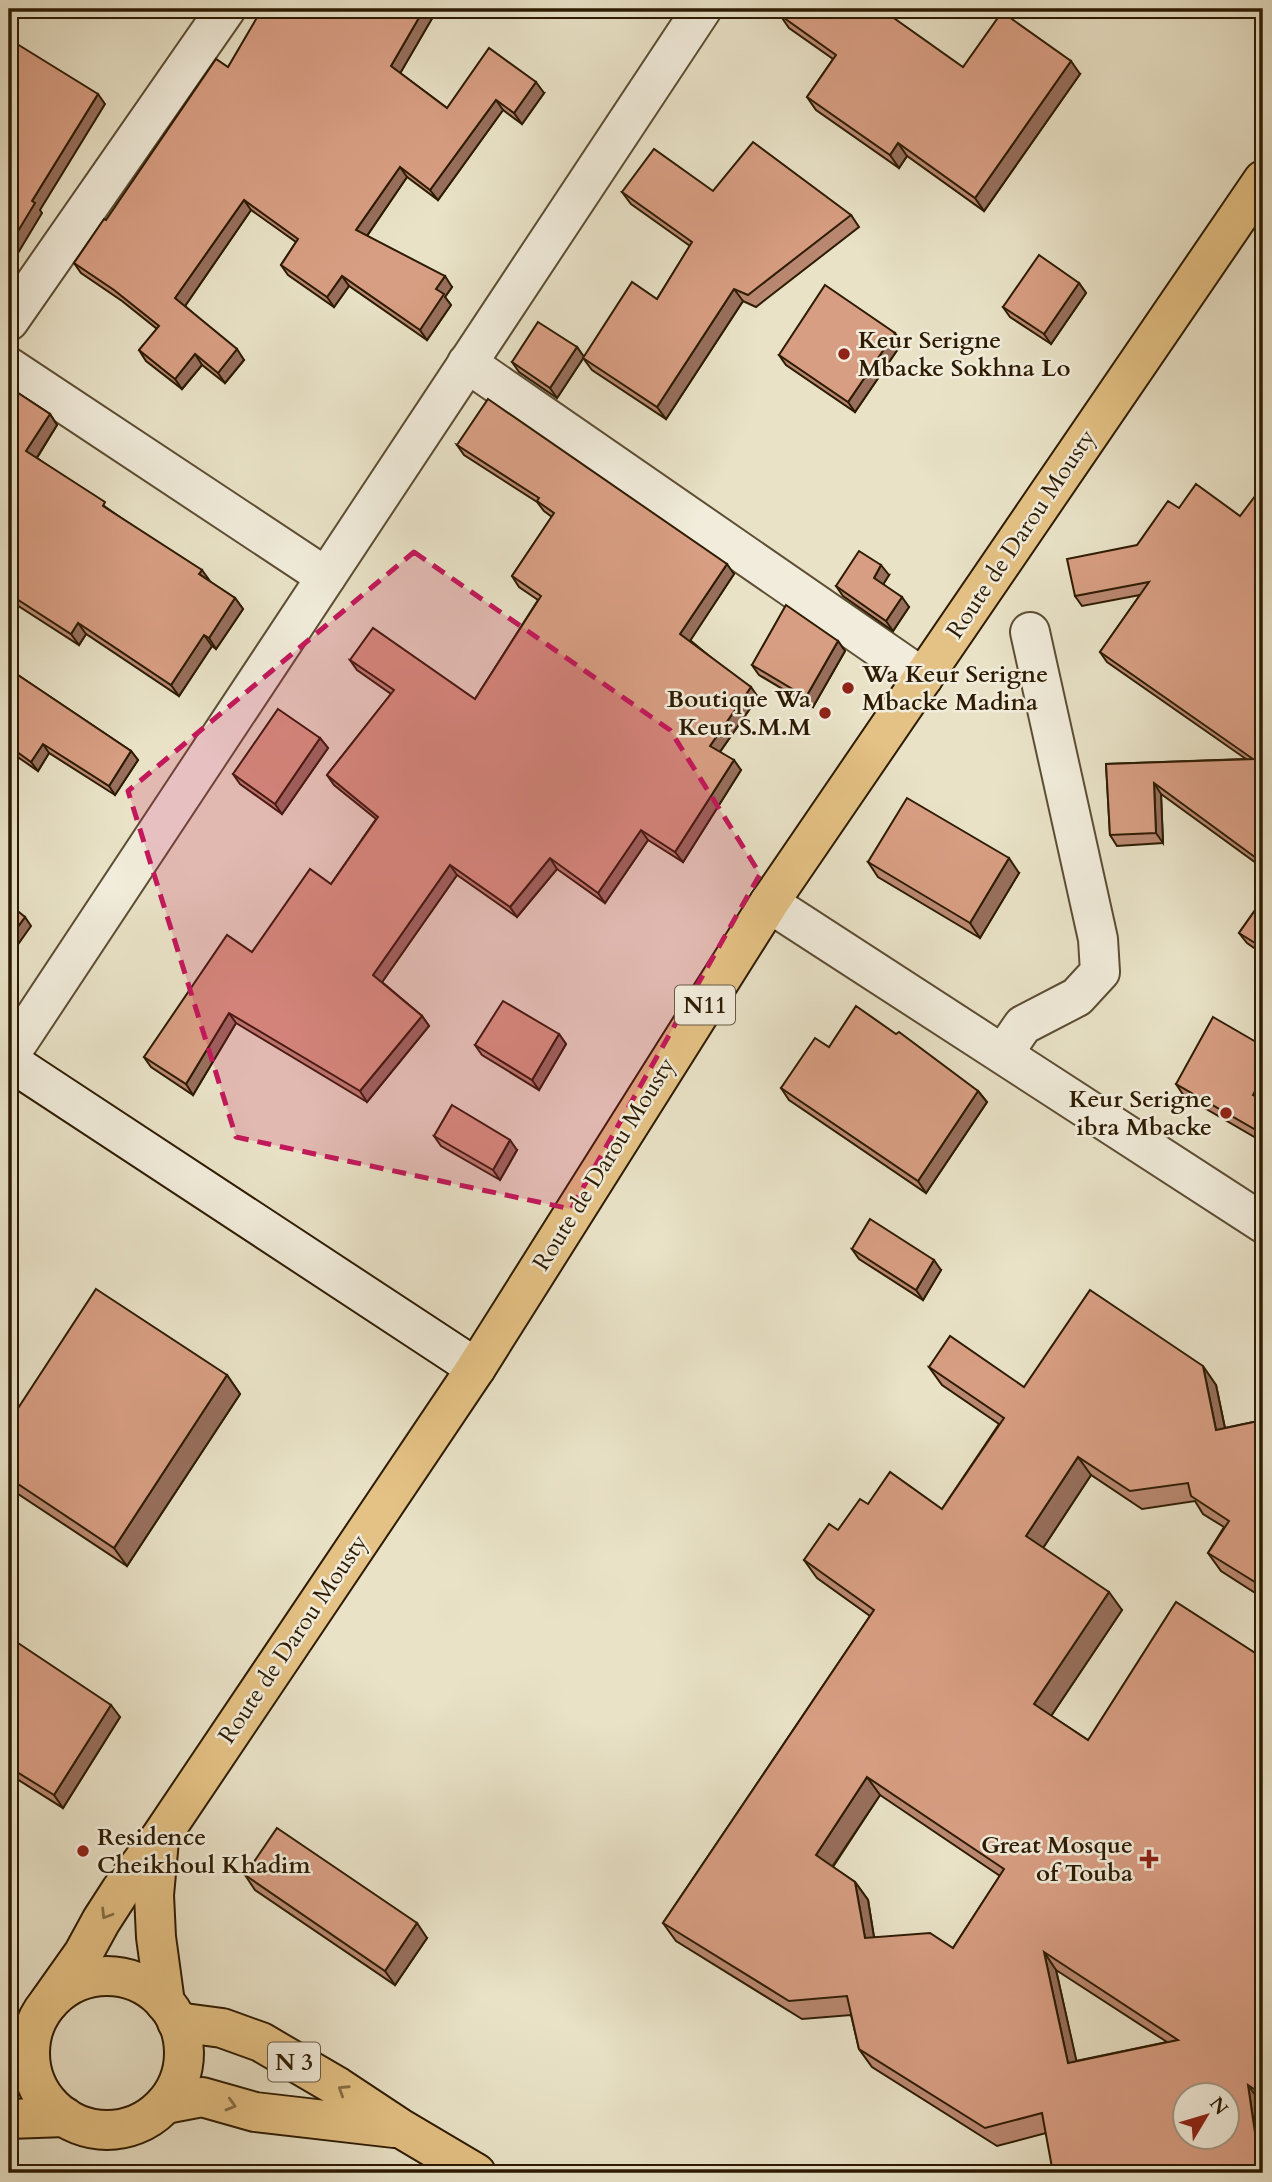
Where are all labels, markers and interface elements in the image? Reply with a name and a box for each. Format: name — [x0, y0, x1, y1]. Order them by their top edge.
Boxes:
place label: Keur Serigne Mbacke Sokhna Lo — [858, 324, 1070, 385]
marker: Keur Serigne Mbacke Sokhna Lo — [836, 346, 852, 362]
street label: Route de Darou Mousty — [939, 423, 1104, 645]
place label: Wa Keur Serigne Mbacke Madina — [861, 658, 1048, 719]
marker: Wa Keur Serigne Mbacke Madina — [840, 680, 856, 696]
place label: Boutique Wa Keur S.M.M — [667, 683, 811, 744]
marker: Boutique Wa Keur S.M.M — [817, 705, 833, 721]
road number: N11 — [675, 986, 735, 1024]
street label: Route de Darou Mousty — [525, 1051, 683, 1277]
place label: Keur Serigne ibra Mbacke — [1069, 1083, 1212, 1144]
marker: Keur Serigne ibra Mbacke — [1218, 1105, 1234, 1121]
street label: Route de Darou Mousty — [211, 1528, 376, 1750]
place label: Residence Cheikhoul Khadim — [97, 1821, 311, 1882]
place label: Great Mosque of Touba — [981, 1829, 1133, 1890]
marker: Residence Cheikhoul Khadim — [75, 1843, 91, 1859]
marker: Great Mosque of Touba — [1139, 1849, 1159, 1869]
one-way arrow — [101, 1906, 114, 1919]
road number: N 3 — [268, 2042, 320, 2082]
north arrow — [1170, 2080, 1240, 2150]
one-way arrow — [338, 2086, 351, 2099]
text: N — [1203, 2092, 1234, 2121]
one-way arrow — [225, 2097, 237, 2112]

